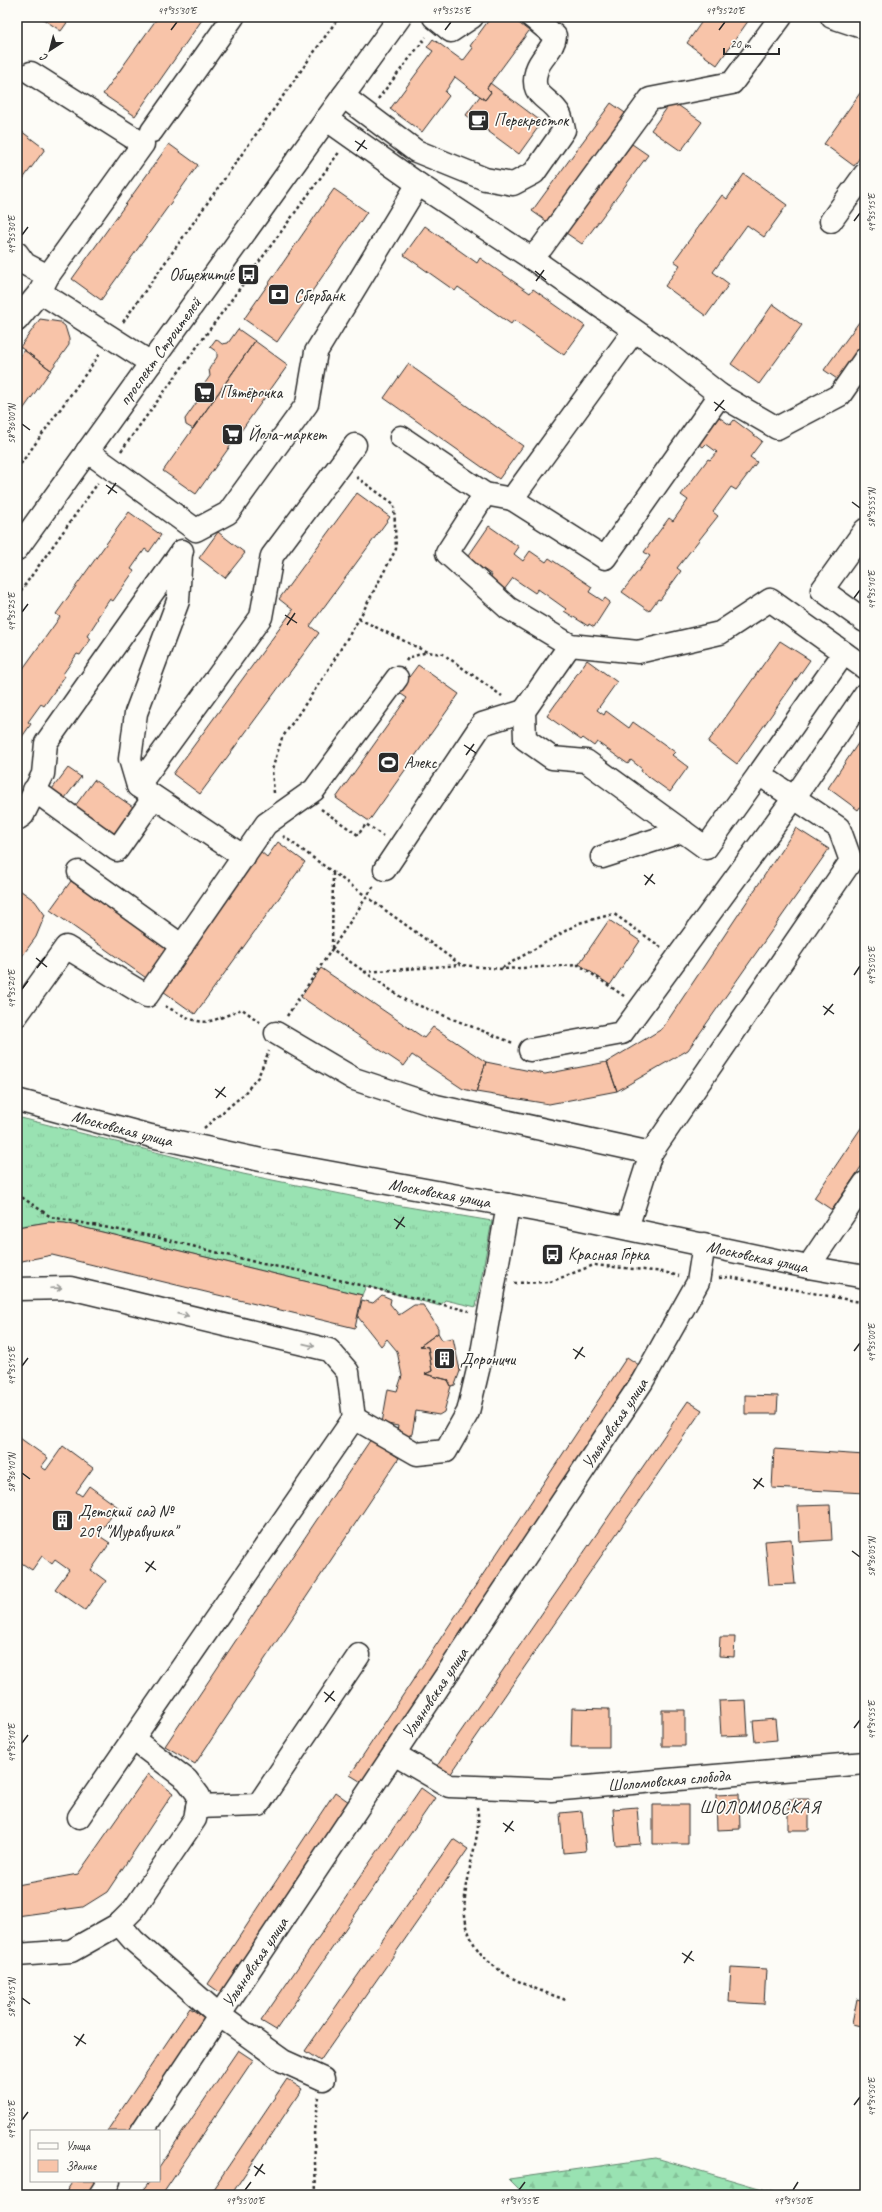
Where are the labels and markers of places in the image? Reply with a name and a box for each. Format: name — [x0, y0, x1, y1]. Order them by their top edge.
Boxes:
cafe icon: Перекресток — [465, 107, 491, 133]
place label: Перекресток — [494, 110, 570, 131]
bus stop icon: Общежитие — [236, 261, 262, 287]
place label: Общежитие — [169, 264, 235, 285]
bank icon: Сбербанк — [266, 282, 292, 308]
place label: Сбербанк — [294, 285, 346, 306]
supermarket icon: Пятёрочка — [192, 379, 218, 405]
place label: Пятёрочка — [220, 382, 283, 403]
supermarket icon: Йола-маркет — [220, 421, 246, 447]
place label: Йола-маркет — [248, 424, 327, 445]
sports icon: Алекс — [375, 749, 401, 775]
place label: Алекс — [404, 752, 437, 773]
bus stop icon: Красная Горка — [539, 1241, 565, 1267]
place label: Красная Горка — [568, 1244, 650, 1265]
building icon: Дороничи — [431, 1346, 457, 1372]
place label: Дороничи — [460, 1349, 517, 1370]
place label: Детский сад № 209 "Муравушка" — [78, 1501, 181, 1542]
building icon: Детский сад № 209 "Муравушка" — [50, 1508, 76, 1534]

